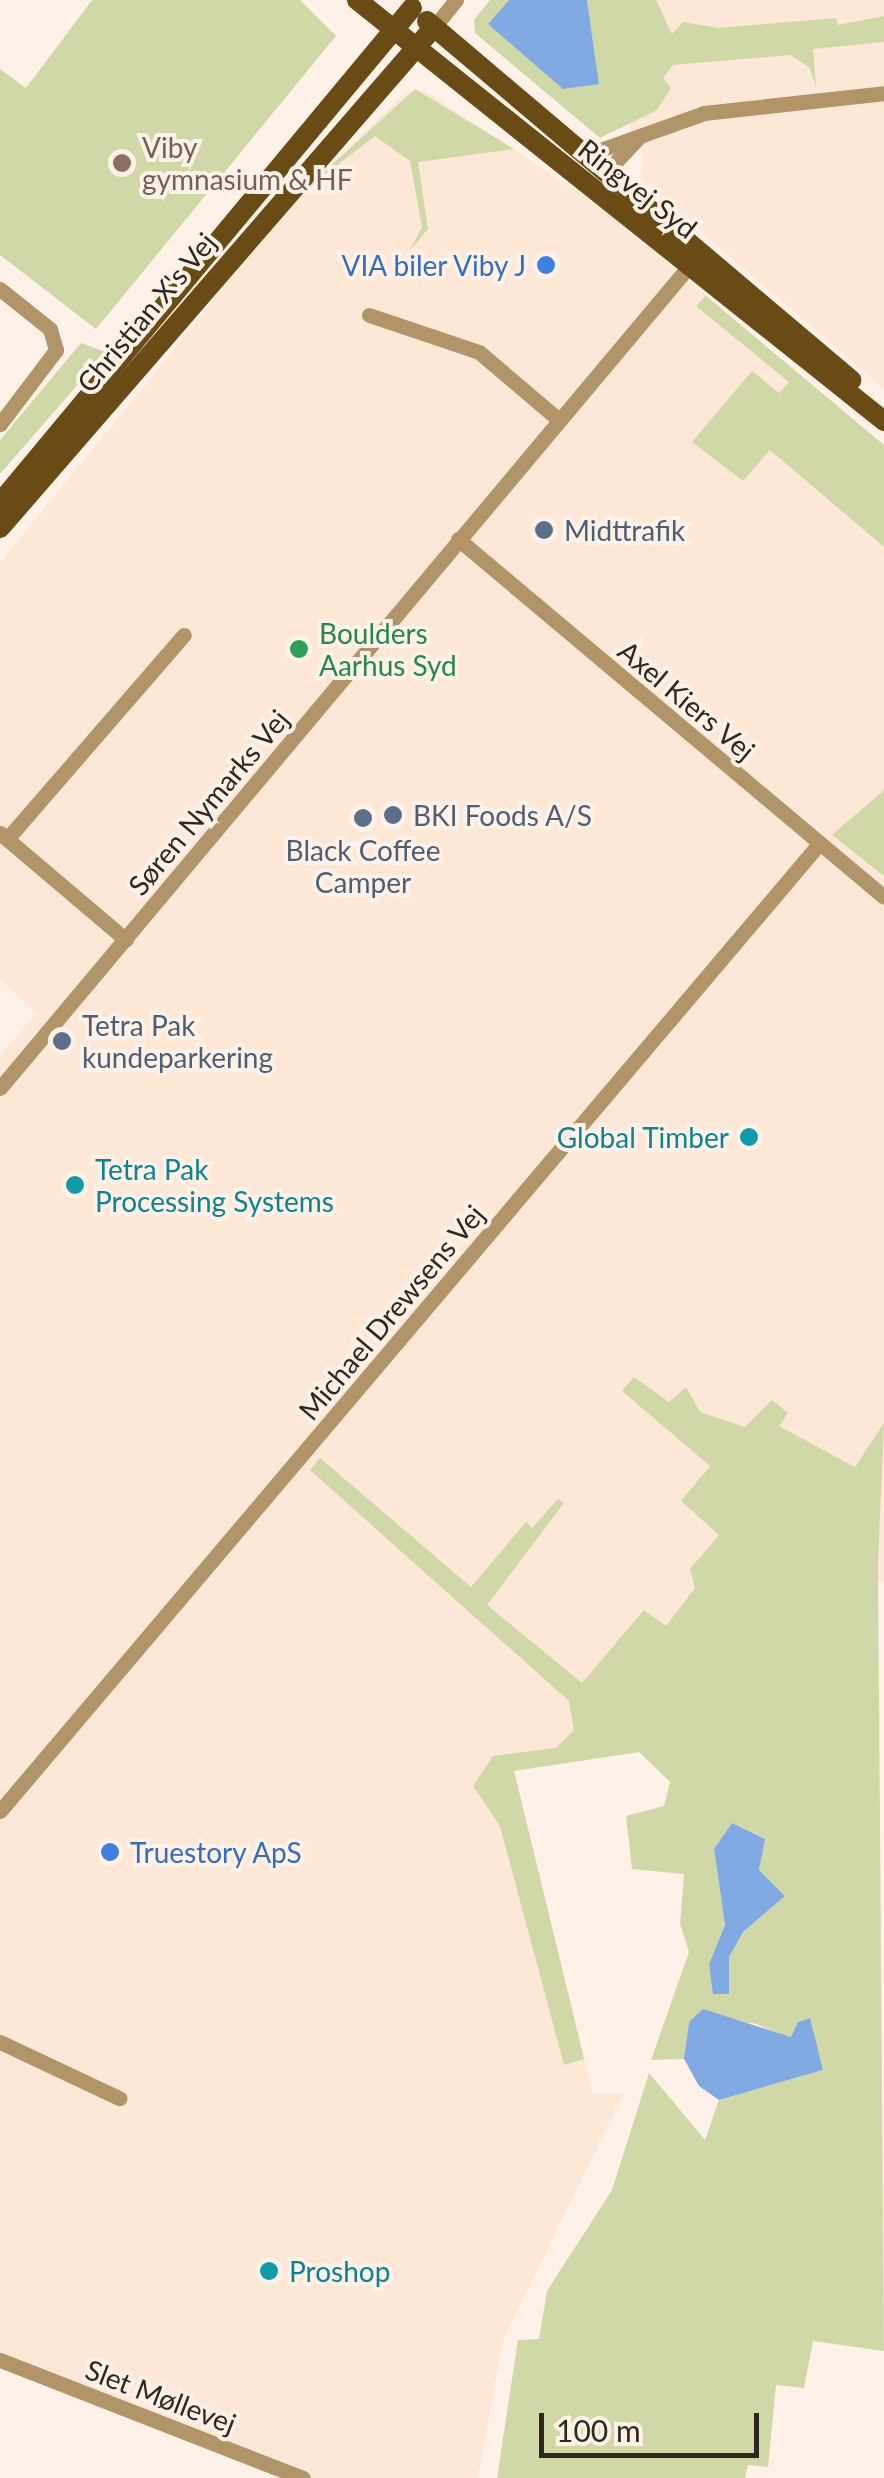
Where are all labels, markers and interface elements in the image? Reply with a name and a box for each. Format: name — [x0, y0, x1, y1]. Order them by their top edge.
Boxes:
place label: Viby gymnasium & HF — [142, 130, 353, 196]
street label: Ringvej Syd — [572, 131, 704, 245]
marker: Viby gymnasium & HF — [111, 152, 133, 174]
street label: Christian X's Vej — [69, 225, 223, 399]
place label: VIA biler Viby J — [338, 248, 526, 282]
marker: VIA biler Viby J — [535, 254, 557, 276]
place label: Midttrafik — [564, 513, 685, 547]
marker: Midttrafik — [533, 519, 555, 541]
place label: Boulders Aarhus Syd — [319, 616, 457, 682]
street label: Axel Kiers Vej — [612, 633, 762, 767]
marker: Boulders Aarhus Syd — [288, 638, 310, 660]
street label: Søren Nymarks Vej — [120, 702, 296, 902]
place label: BKI Foods A/S — [413, 798, 593, 832]
marker: BKI Foods A/S — [382, 804, 404, 826]
marker: Black Coffee Camper — [352, 807, 374, 829]
place label: Black Coffee Camper — [286, 833, 440, 899]
place label: Tetra Pak kundeparkering — [82, 1008, 273, 1074]
marker: Tetra Pak kundeparkering — [51, 1030, 73, 1052]
place label: Global Timber — [556, 1120, 729, 1154]
marker: Global Timber — [738, 1126, 760, 1148]
place label: Tetra Pak Processing Systems — [95, 1152, 334, 1218]
marker: Tetra Pak Processing Systems — [64, 1174, 86, 1196]
street label: Michael Drewsens Vej — [291, 1197, 491, 1427]
place label: Truestory ApS — [130, 1835, 303, 1869]
marker: Truestory ApS — [99, 1841, 121, 1863]
place label: Proshop — [289, 2254, 390, 2288]
marker: Proshop — [258, 2260, 280, 2282]
street label: Slet Møllevej — [81, 2352, 241, 2440]
scale bar — [544, 2393, 764, 2455]
text: 100 m — [556, 2412, 641, 2448]

